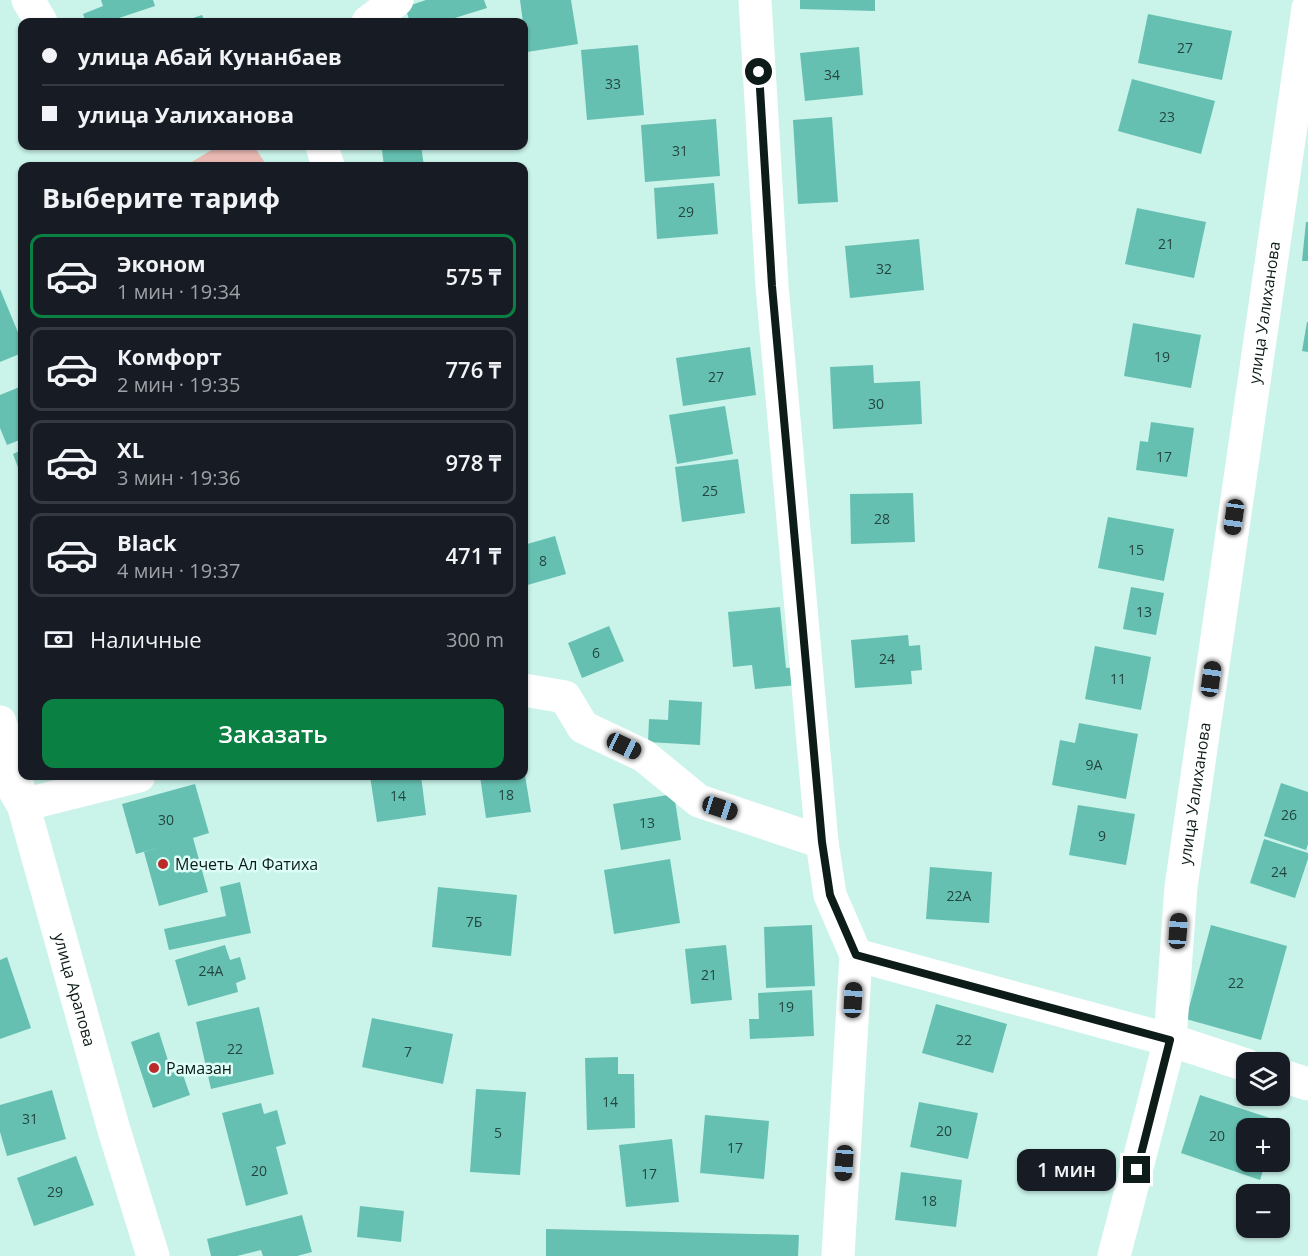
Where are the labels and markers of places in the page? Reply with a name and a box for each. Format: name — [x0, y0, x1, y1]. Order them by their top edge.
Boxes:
place label: Мечеть Ал Фатиха — [175, 853, 318, 875]
marker: Мечеть Ал Фатиха — [156, 857, 170, 871]
place label: Рамазан — [166, 1057, 232, 1079]
marker: Рамазан — [147, 1061, 161, 1075]

